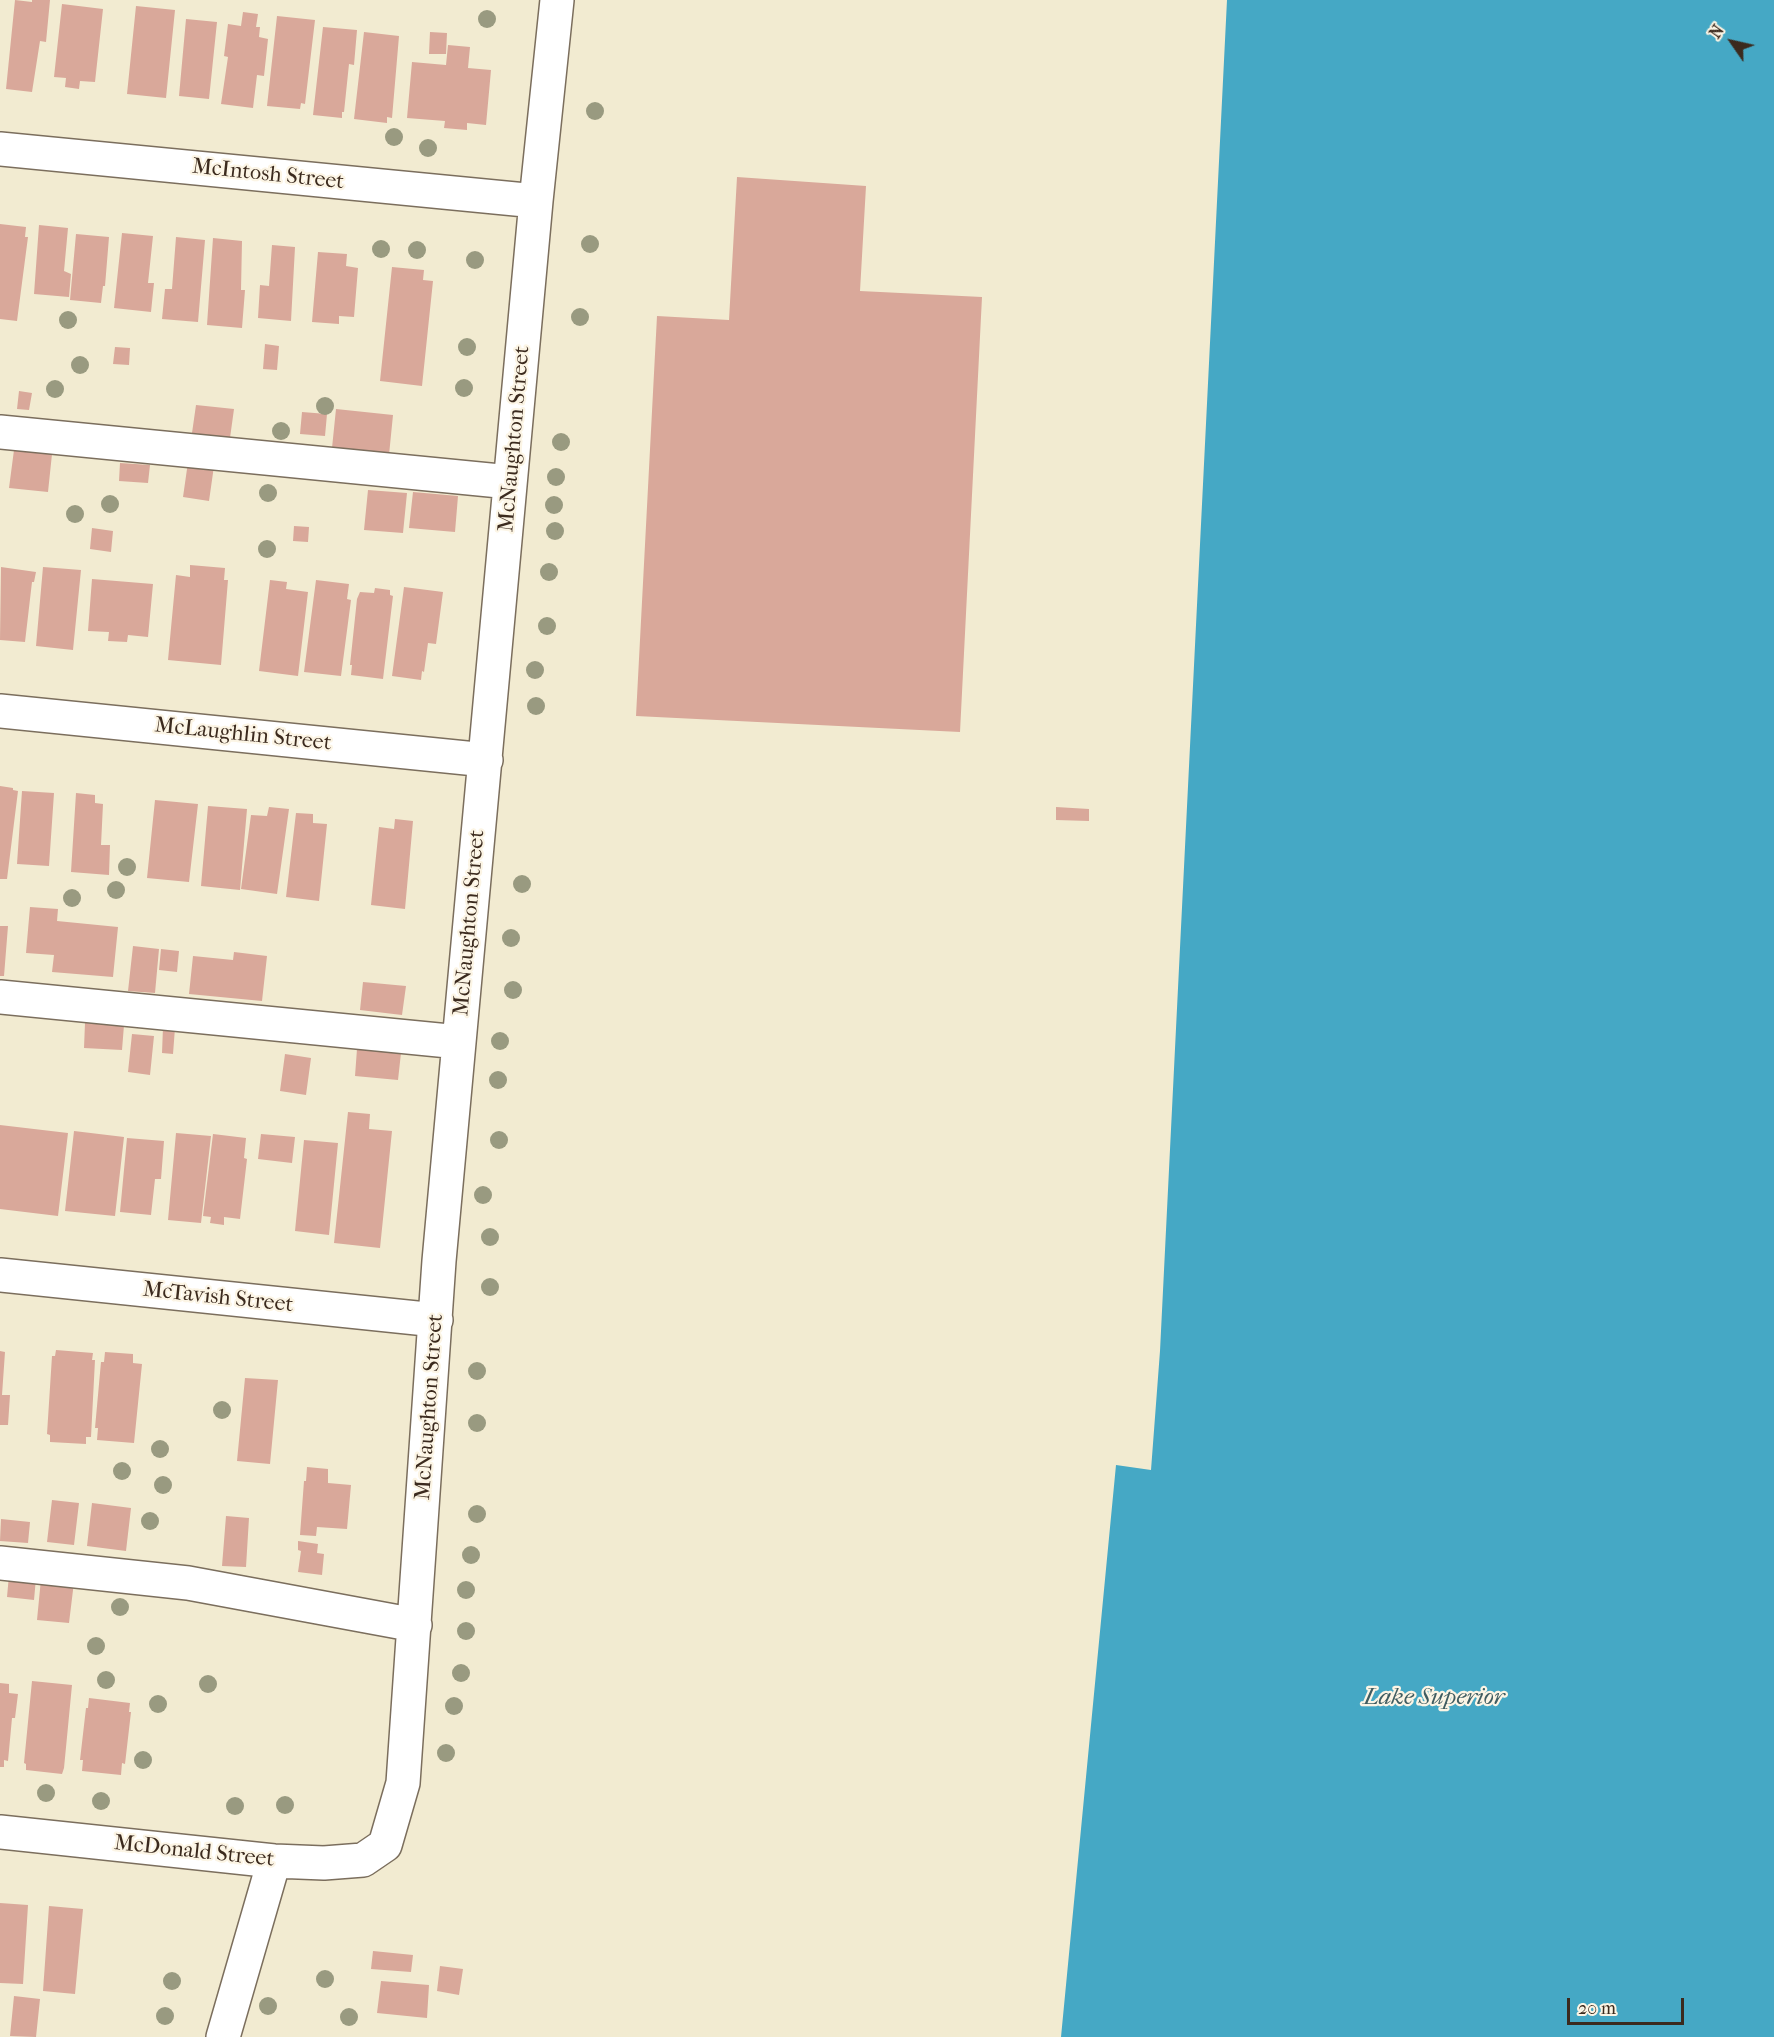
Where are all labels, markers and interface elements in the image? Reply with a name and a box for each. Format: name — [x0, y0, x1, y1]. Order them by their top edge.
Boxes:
north arrow — [1702, 12, 1762, 72]
text: N — [1705, 21, 1728, 42]
street label: McIntosh Street — [191, 154, 345, 196]
street label: McNaughton Street — [494, 345, 536, 533]
street label: McLaughlin Street — [153, 713, 333, 757]
street label: McNaughton Street — [449, 829, 491, 1017]
street label: McTavish Street — [142, 1277, 294, 1319]
street label: McNaughton Street — [410, 1313, 450, 1501]
water label: Lake Superior — [1364, 1684, 1504, 1712]
street label: McDonald Street — [113, 1830, 275, 1874]
scale bar — [1570, 1986, 1687, 2024]
text: 20 m — [1578, 1998, 1616, 2019]

